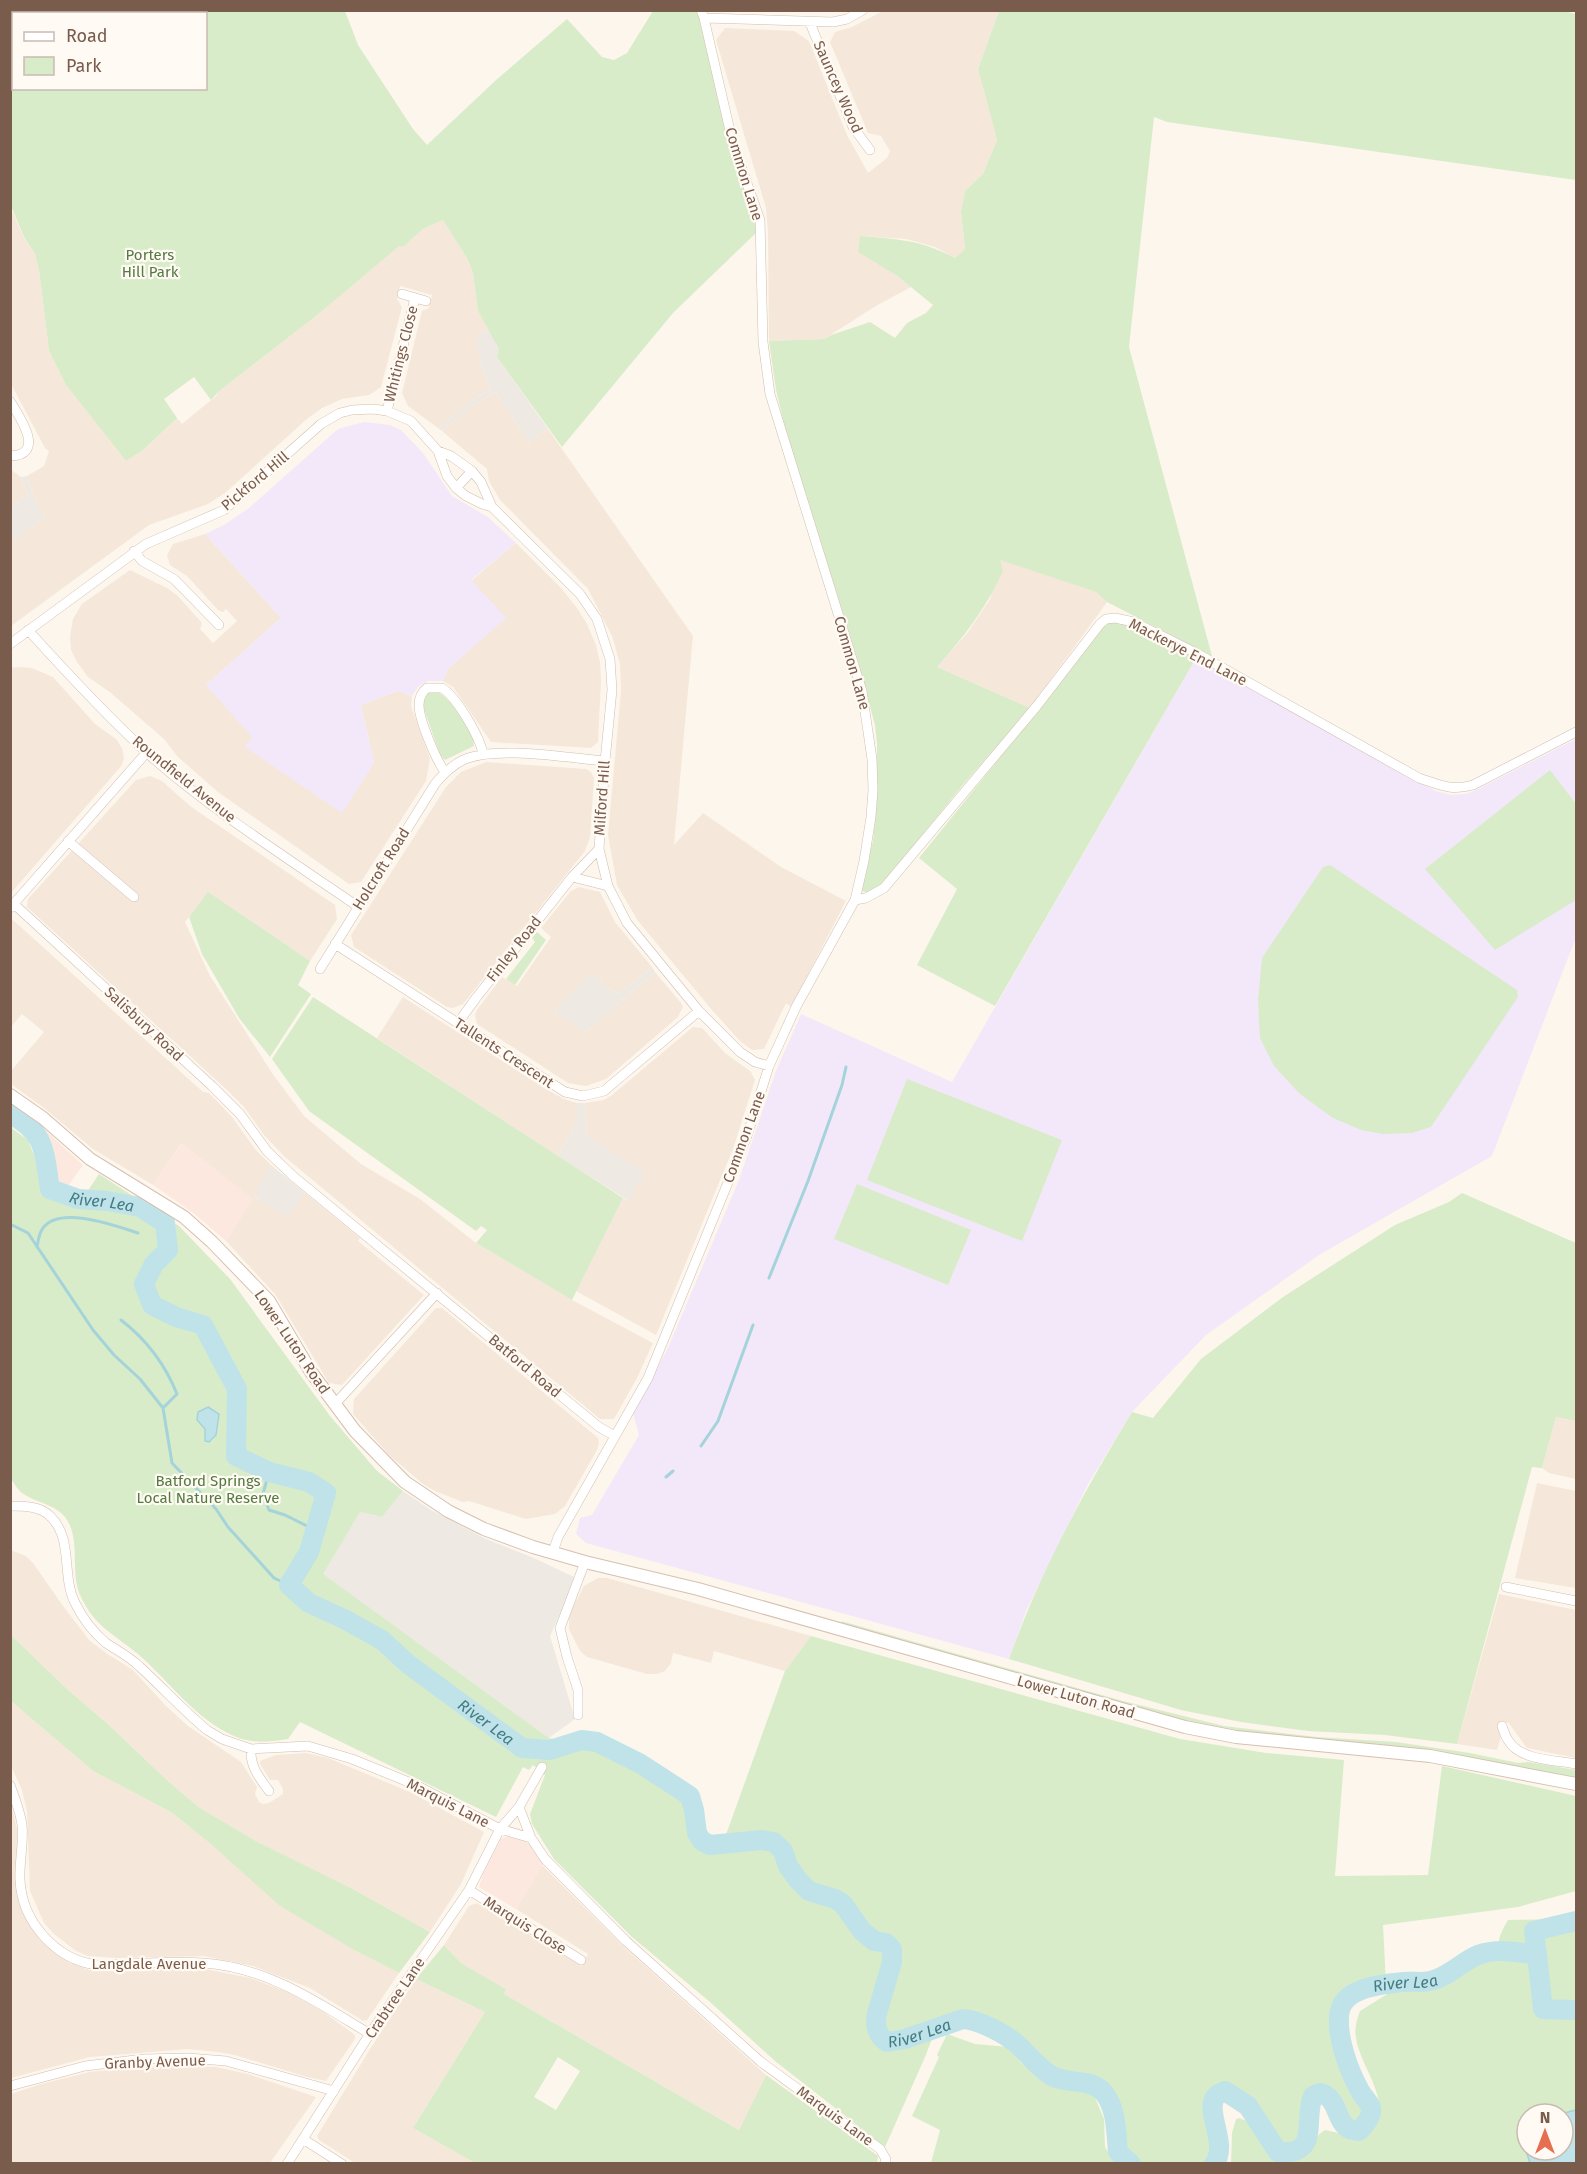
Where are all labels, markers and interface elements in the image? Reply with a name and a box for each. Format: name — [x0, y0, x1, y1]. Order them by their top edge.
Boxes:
legend — [12, 12, 207, 90]
text: Road — [66, 25, 108, 47]
street label: Sauncey Wood — [810, 38, 866, 136]
text: Park — [66, 55, 102, 77]
street label: Common Lane — [721, 125, 767, 223]
park label: Porters Hill Park — [122, 246, 179, 281]
street label: Whitings Close — [380, 304, 422, 404]
street label: Pickford Hill — [217, 447, 293, 515]
street label: Common Lane — [830, 614, 874, 712]
street label: Mackerye End Lane — [1126, 614, 1250, 690]
street label: Roundfield Avenue — [129, 732, 239, 826]
street label: Milford Hill — [590, 759, 614, 836]
street label: Holcroft Road — [349, 825, 413, 913]
street label: Finley Road — [483, 913, 545, 985]
street label: Salisbury Road — [101, 983, 187, 1065]
street label: Tallents Crescent — [451, 1014, 558, 1092]
street label: Common Lane — [719, 1089, 769, 1185]
water label: River Lea — [67, 1188, 136, 1216]
street label: Lower Luton Road — [250, 1286, 334, 1398]
street label: Batford Road — [485, 1330, 565, 1402]
park label: Batford Springs Local Nature Reserve — [137, 1472, 279, 1507]
street label: Lower Luton Road — [1015, 1672, 1137, 1722]
water label: River Lea — [454, 1695, 518, 1749]
street label: Marquis Lane — [404, 1774, 492, 1832]
street label: Marquis Close — [480, 1892, 570, 1958]
street label: Crabtree Lane — [361, 1954, 429, 2042]
street label: Langdale Avenue — [91, 1955, 207, 1973]
water label: River Lea — [1371, 1970, 1440, 1996]
water label: River Lea — [886, 2015, 953, 2052]
street label: Granby Avenue — [104, 2051, 206, 2073]
street label: Marquis Lane — [793, 2082, 877, 2150]
north arrow — [1515, 2102, 1575, 2162]
text: N — [1540, 2108, 1550, 2127]

